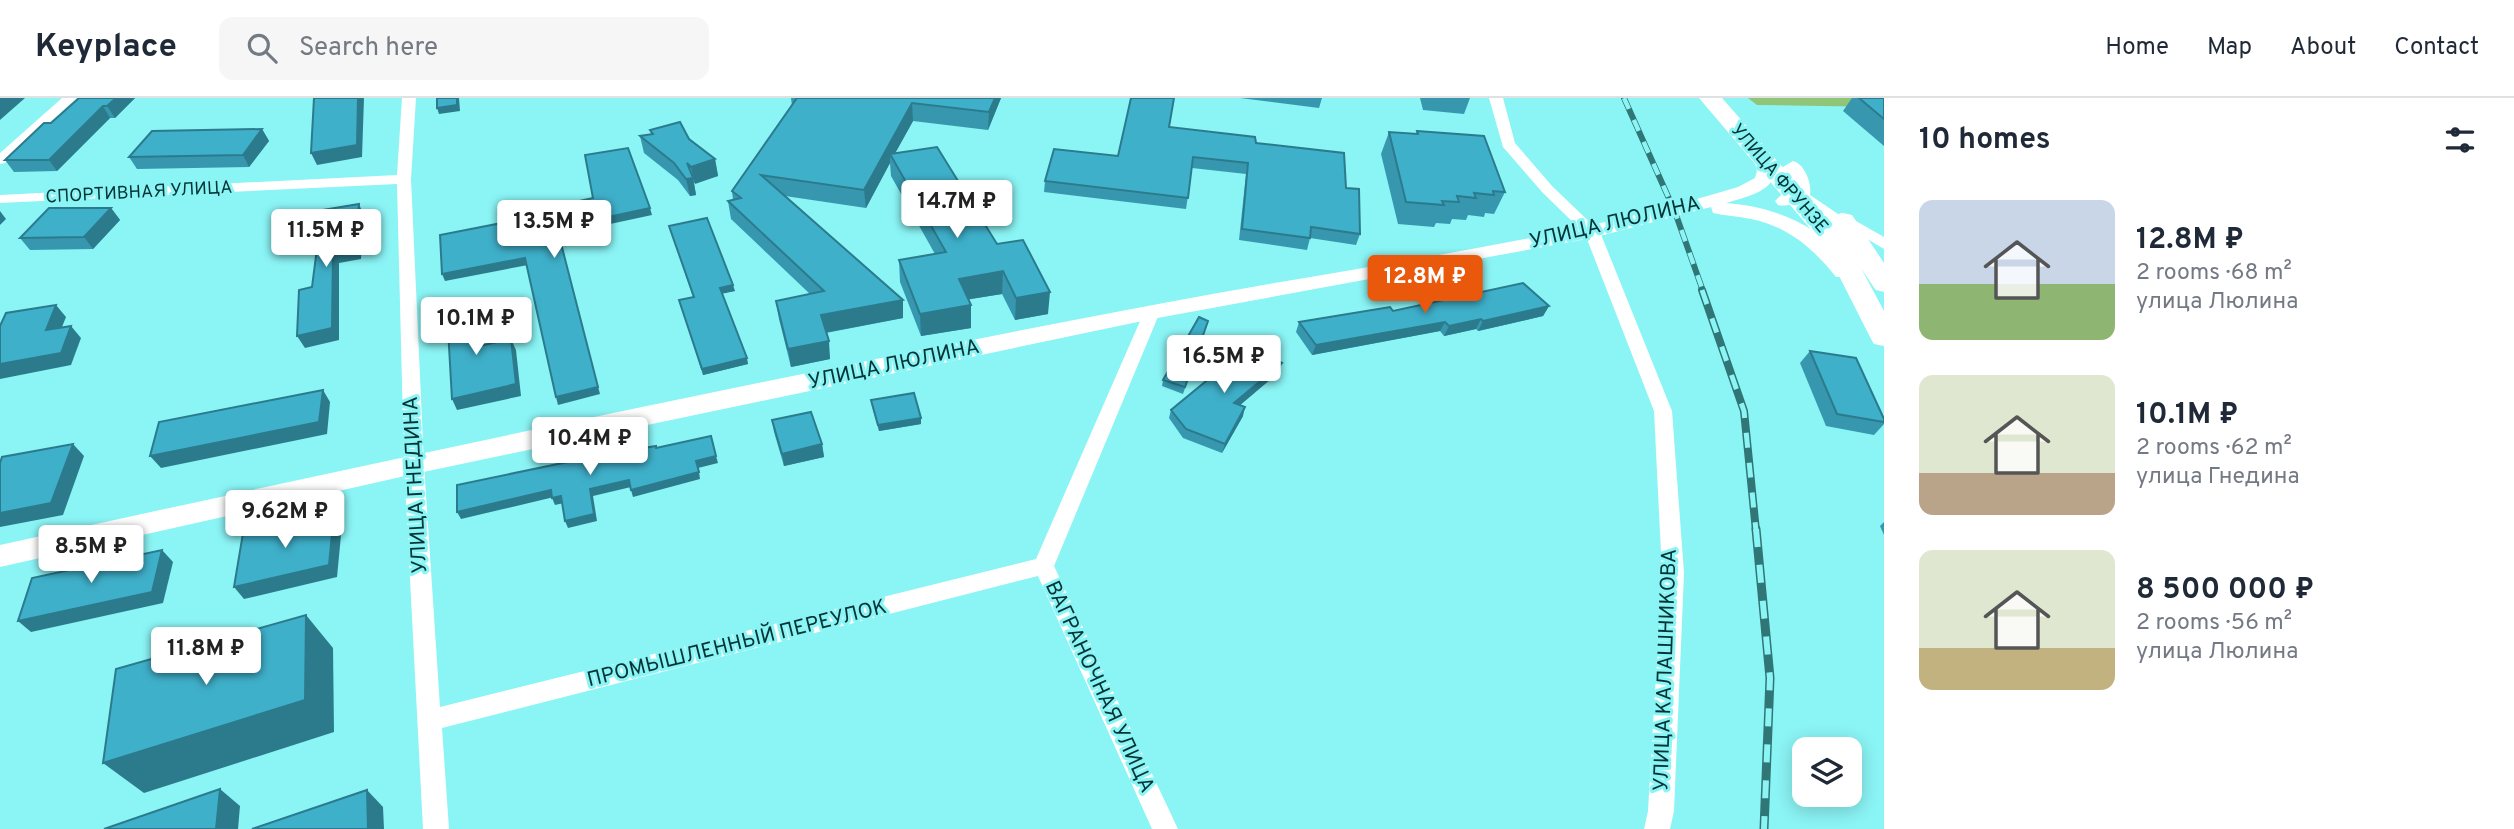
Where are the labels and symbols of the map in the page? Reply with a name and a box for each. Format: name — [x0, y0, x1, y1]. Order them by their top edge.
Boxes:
street label: УЛИЦА ФРУНЗЕ — [1725, 120, 1833, 238]
street label: СПОРТИВНАЯ УЛИЦА — [45, 177, 233, 209]
pin: 14.7M ₽ — [892, 180, 1022, 240]
street label: УЛИЦА ЛЮЛИНА — [1527, 190, 1703, 256]
pin: 13.5M ₽ — [489, 200, 619, 260]
pin: 11.5M ₽ — [261, 209, 391, 269]
pin: 12.8M ₽ — [1360, 256, 1490, 315]
pin: 10.1M ₽ — [411, 298, 541, 357]
street label: УЛИЦА ЛЮЛИНА — [806, 334, 982, 396]
pin: 16.5M ₽ — [1159, 336, 1289, 395]
street label: УЛИЦА ГНЕДИНА — [398, 396, 434, 574]
pin: 10.4M ₽ — [525, 418, 655, 477]
pin: 9.62M ₽ — [220, 490, 350, 550]
pin: 8.5M ₽ — [34, 526, 148, 585]
street label: УЛИЦА КАЛАШНИКОВА — [1648, 548, 1684, 792]
street label: ВАГРАНОЧНАЯ УЛИЦА — [1038, 577, 1160, 797]
street label: ПРОМЫШЛЕННЫЙ ПЕРЕУЛОК — [584, 593, 890, 694]
pin: 11.8M ₽ — [141, 628, 271, 687]

